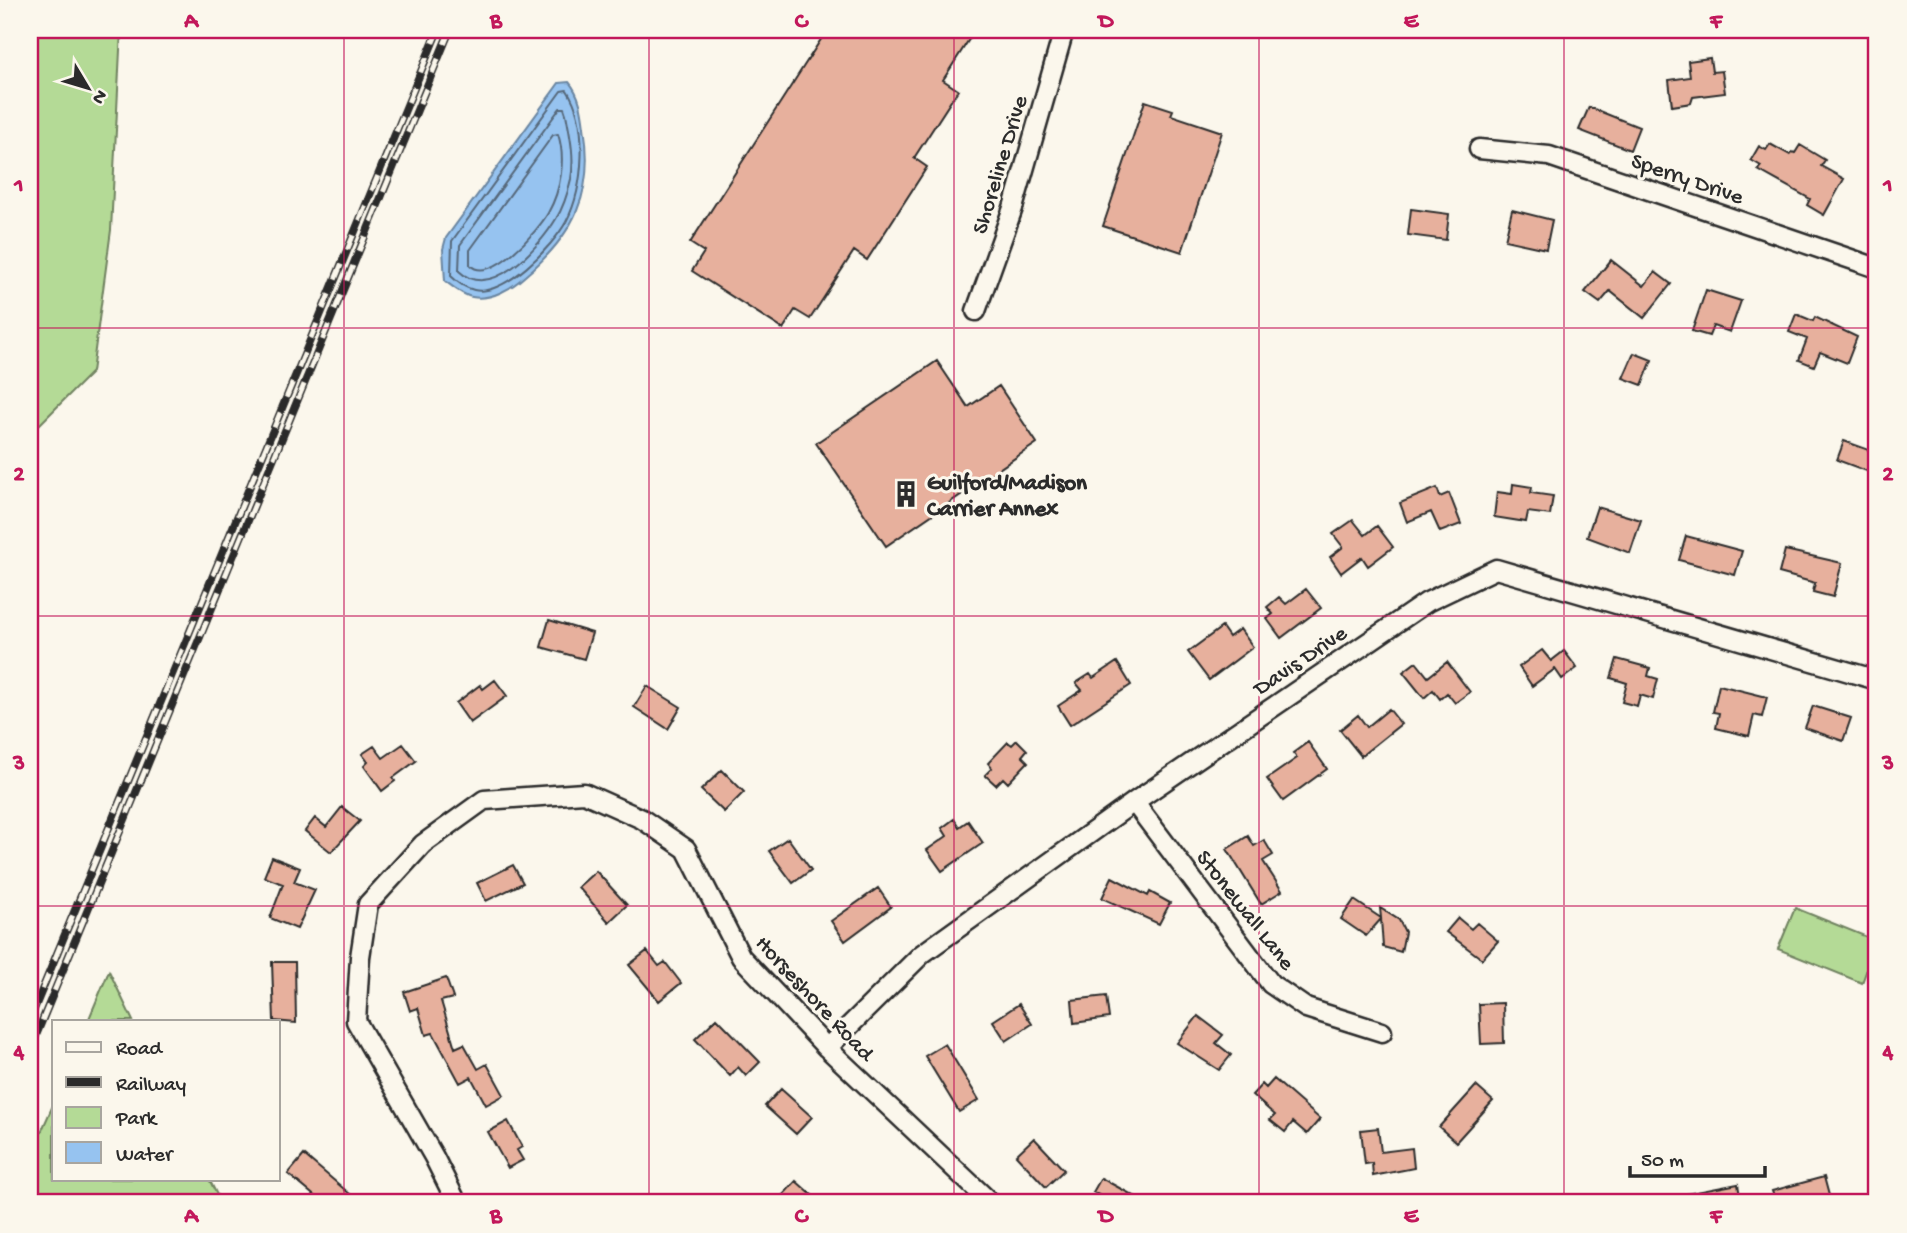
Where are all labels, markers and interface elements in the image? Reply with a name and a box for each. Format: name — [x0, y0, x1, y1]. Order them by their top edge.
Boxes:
text: A — [183, 9, 199, 36]
text: B — [489, 9, 503, 36]
text: C — [795, 9, 810, 36]
text: D — [1097, 9, 1115, 36]
text: E — [1404, 9, 1420, 36]
text: F — [1709, 9, 1724, 36]
north arrow — [52, 52, 122, 122]
text: N — [86, 84, 112, 108]
street label: Shoreline Drive — [967, 91, 1036, 238]
street label: Sperry Drive — [1627, 148, 1748, 212]
text: 1 — [13, 173, 24, 200]
text: 1 — [1882, 173, 1893, 200]
text: 2 — [13, 462, 25, 489]
text: 2 — [1882, 462, 1894, 489]
place label: Guilford/Madison Carrier Annex — [927, 471, 1088, 524]
building icon: Guilford/Madison Carrier Annex — [891, 479, 921, 509]
street label: Davis Drive — [1247, 620, 1354, 704]
text: 3 — [12, 751, 25, 778]
text: 3 — [1881, 751, 1894, 778]
street label: Stonewall Lane — [1189, 846, 1300, 977]
street label: Horseshore Road — [748, 931, 880, 1069]
legend — [52, 1020, 280, 1180]
text: Road — [116, 1038, 164, 1063]
text: 4 — [13, 1040, 25, 1067]
text: 4 — [1882, 1040, 1894, 1067]
text: Railway — [116, 1074, 186, 1099]
text: Park — [115, 1108, 159, 1133]
scale bar — [1630, 1135, 1765, 1179]
text: Water — [116, 1144, 174, 1169]
text: 50 m — [1641, 1150, 1684, 1175]
text: A — [183, 1204, 199, 1231]
text: B — [489, 1204, 503, 1231]
text: C — [795, 1204, 810, 1231]
text: D — [1097, 1204, 1115, 1231]
text: E — [1404, 1204, 1420, 1231]
text: F — [1709, 1204, 1724, 1231]

